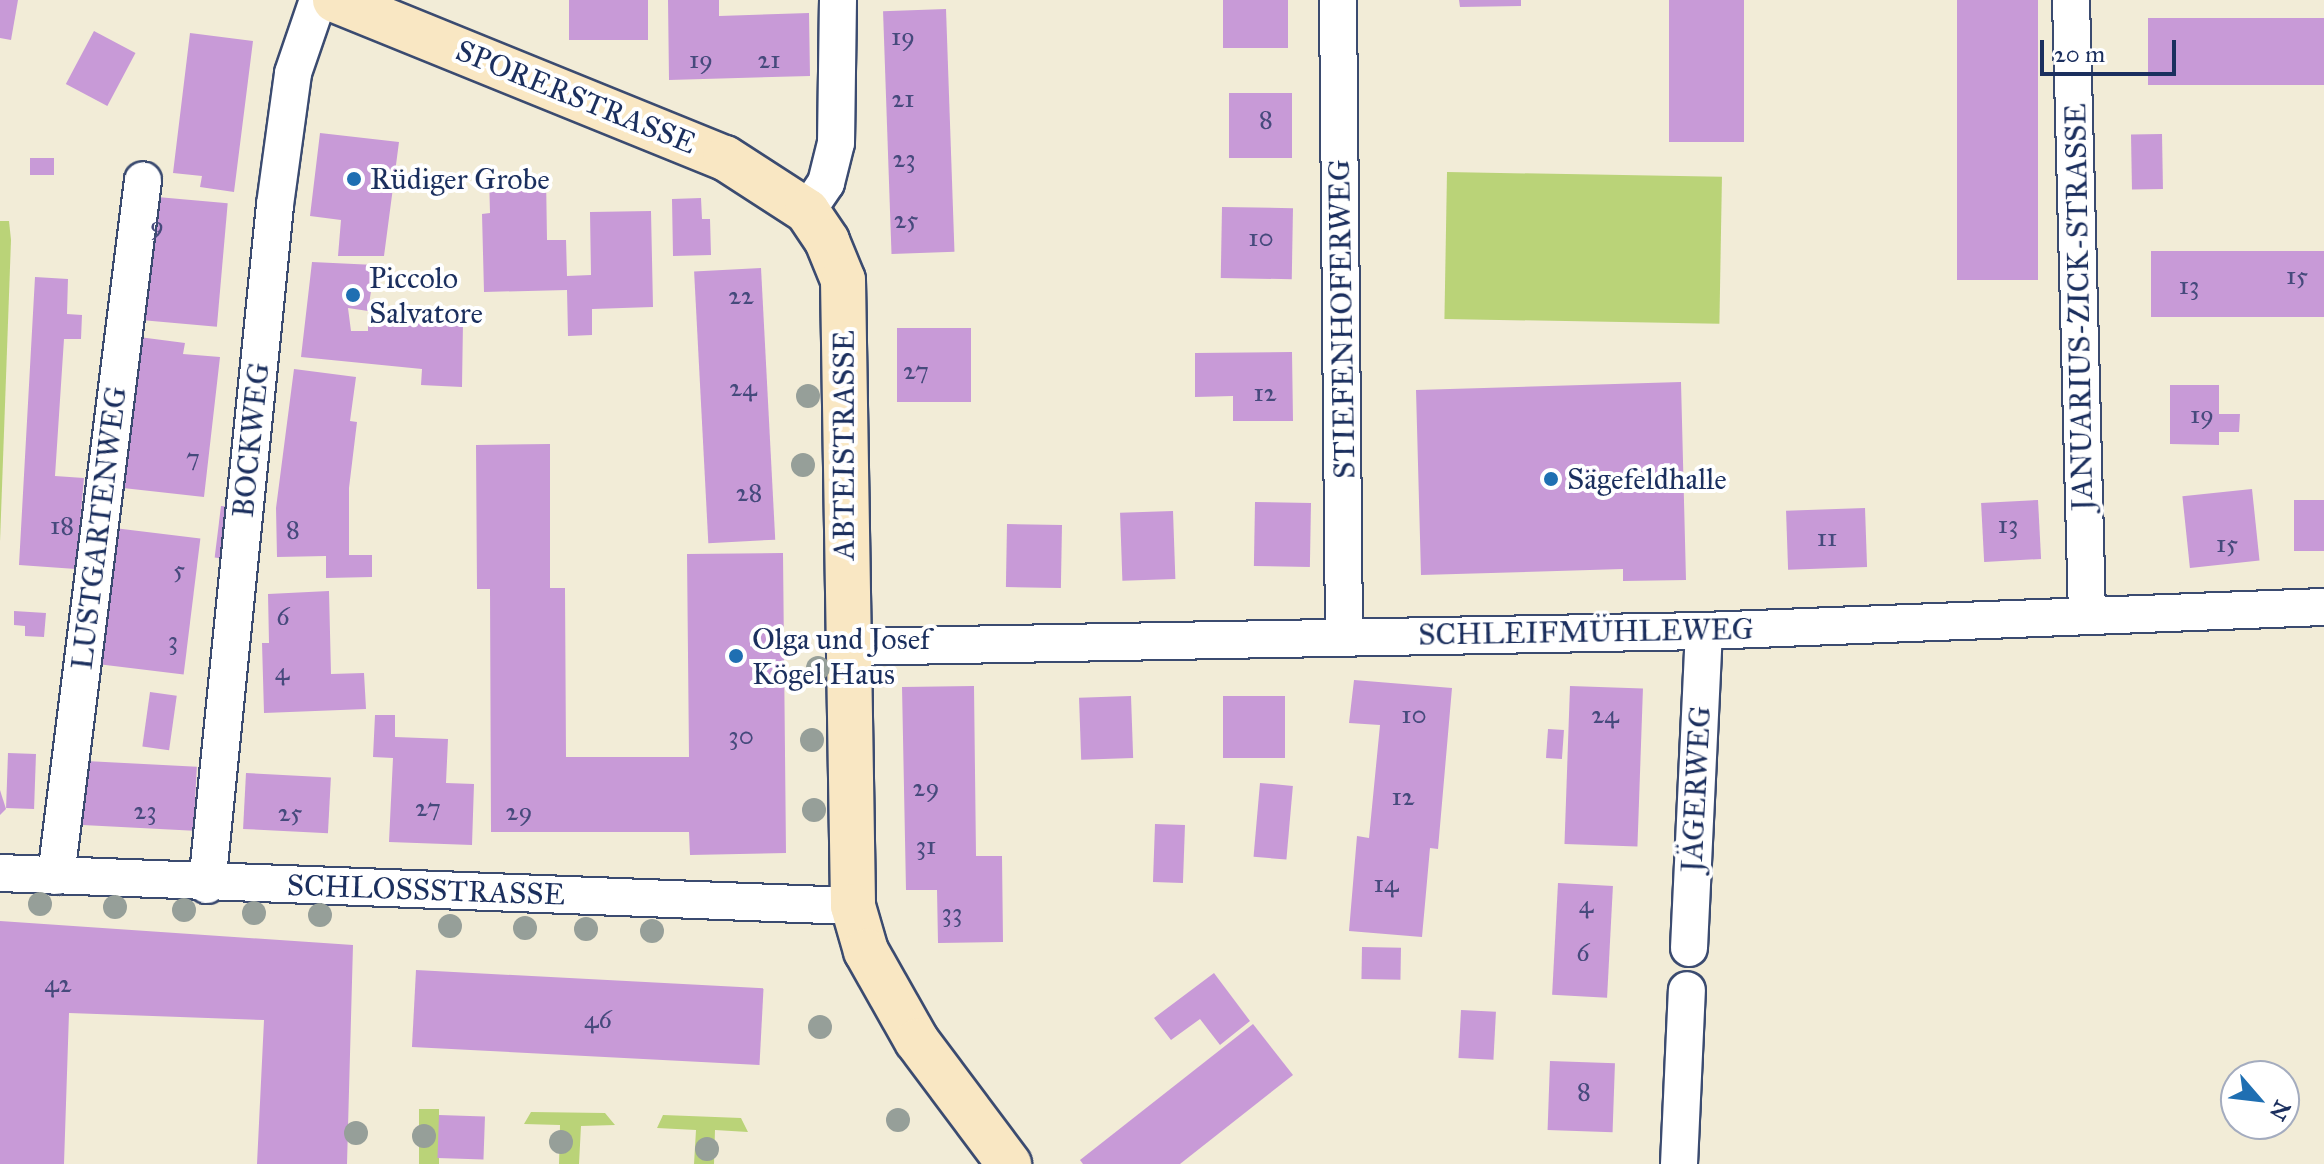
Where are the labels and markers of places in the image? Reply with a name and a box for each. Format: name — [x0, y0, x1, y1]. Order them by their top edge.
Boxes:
place label: Rüdiger Grobe — [370, 161, 550, 197]
marker: Rüdiger Grobe — [345, 170, 363, 188]
place label: Piccolo Salvatore — [369, 260, 483, 330]
marker: Piccolo Salvatore — [344, 286, 362, 304]
place label: Sägefeldhalle — [1567, 461, 1727, 497]
marker: Sägefeldhalle — [1542, 470, 1560, 488]
place label: Olga und Josef Kögel Haus — [752, 621, 930, 692]
marker: Olga und Josef Kögel Haus — [727, 647, 745, 665]

